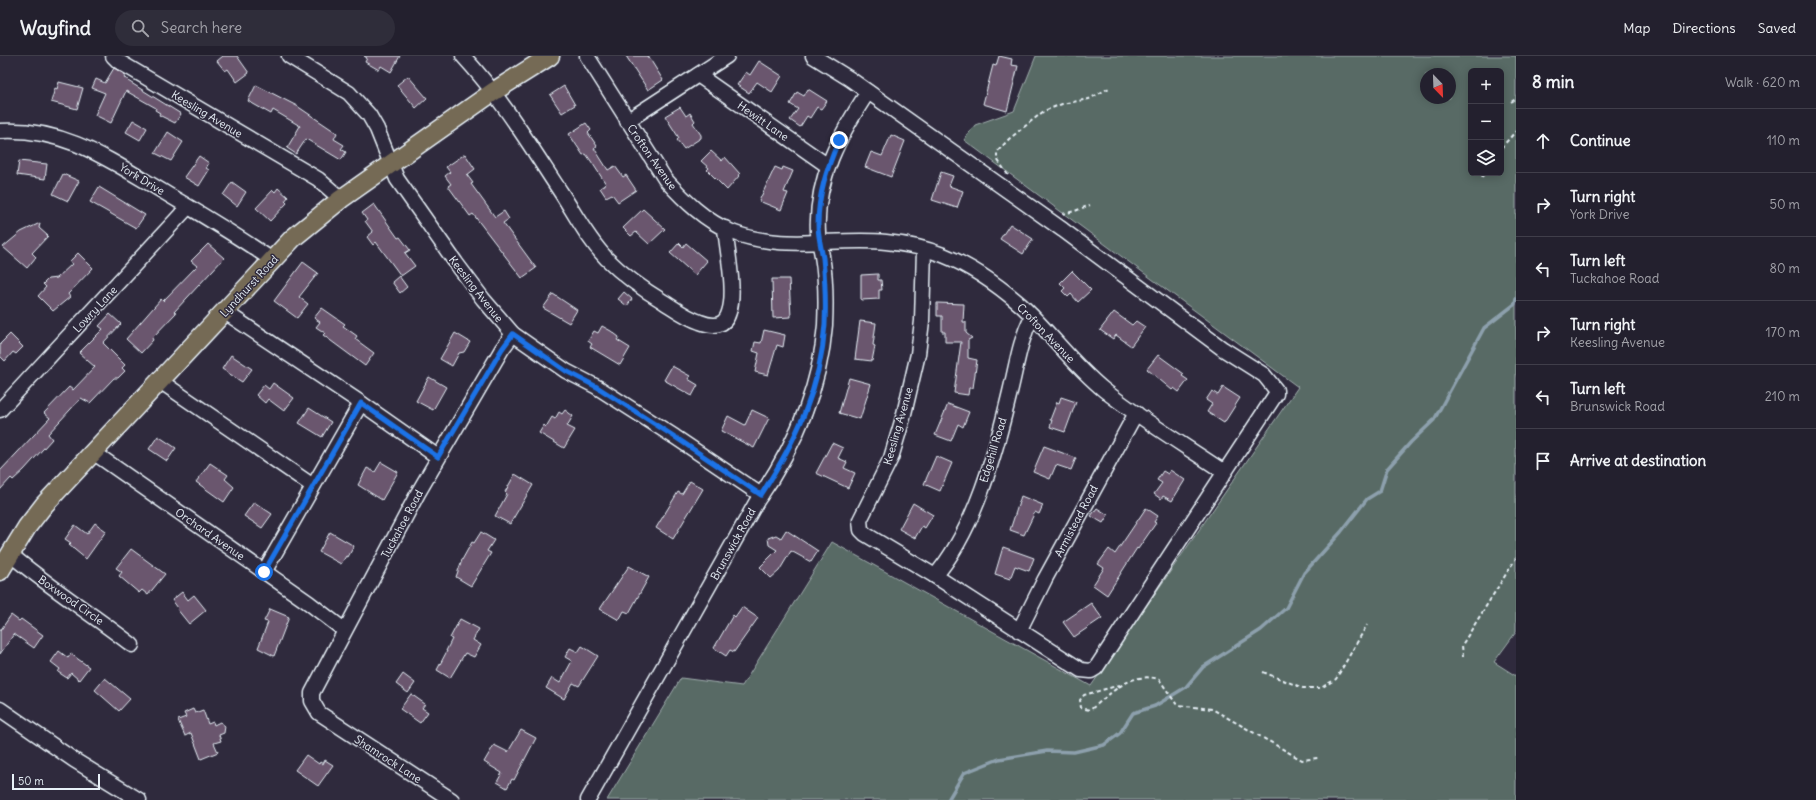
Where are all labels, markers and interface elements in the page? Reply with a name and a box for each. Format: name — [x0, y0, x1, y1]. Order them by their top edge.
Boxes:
search box — [115, 10, 395, 46]
text: Wayfind — [20, 16, 91, 40]
icon: search — [129, 17, 151, 39]
text: Search here — [161, 18, 242, 37]
text: Map — [1623, 19, 1650, 37]
text: Directions — [1672, 19, 1736, 37]
text: Saved — [1758, 19, 1796, 37]
north arrow — [1420, 68, 1456, 104]
map controls — [1468, 68, 1504, 176]
button: + — [1468, 68, 1504, 104]
text: 8 min — [1532, 71, 1574, 93]
text: Walk · 620 m — [1725, 74, 1800, 91]
street label: Keesling Avenue — [169, 87, 245, 141]
street label: Hewitt Lane — [735, 98, 791, 144]
button: − — [1468, 104, 1504, 140]
street label: Crofton Avenue — [624, 121, 680, 193]
icon: ahead — [1532, 130, 1554, 152]
route end — [830, 131, 848, 149]
text: Continue — [1570, 131, 1631, 150]
text: 110 m — [1767, 132, 1800, 149]
button: layers — [1468, 140, 1504, 176]
street label: York Drive — [117, 160, 167, 198]
text: Turn right — [1570, 187, 1635, 206]
icon: right — [1532, 194, 1554, 216]
text: 50 m — [1769, 196, 1800, 213]
text: York Drive — [1570, 206, 1629, 223]
text: Turn left — [1570, 251, 1625, 270]
street label: Lyndhurst Road — [217, 252, 282, 320]
street label: Keesling Avenue — [446, 253, 506, 325]
icon: left — [1532, 258, 1554, 280]
text: 80 m — [1769, 260, 1800, 277]
text: Tuckahoe Road — [1570, 270, 1659, 287]
street label: Lowry Lane — [70, 283, 120, 335]
street label: Crofton Avenue — [1014, 300, 1078, 366]
text: Turn right — [1570, 315, 1635, 334]
icon: right — [1532, 322, 1554, 344]
text: 170 m — [1765, 324, 1800, 341]
text: Keesling Avenue — [1570, 334, 1665, 351]
text: Turn left — [1570, 379, 1625, 398]
street label: Keesling Avenue — [880, 385, 916, 467]
icon: left — [1532, 386, 1554, 408]
text: 210 m — [1765, 388, 1800, 405]
text: Brunswick Road — [1570, 398, 1665, 415]
street label: Edgehill Road — [977, 415, 1010, 484]
icon: arrive — [1532, 450, 1554, 472]
text: Arrive at destination — [1570, 451, 1706, 470]
street label: Armistead Road — [1051, 482, 1101, 559]
street label: Tuckahoe Road — [378, 487, 426, 561]
street label: Orchard Avenue — [173, 505, 247, 563]
street label: Brunswick Road — [707, 505, 759, 582]
route start — [255, 563, 273, 581]
street label: Boxwood Circle — [36, 572, 107, 628]
street label: Shamrock Lane — [352, 732, 424, 786]
scale bar — [12, 772, 100, 791]
text: 50 m — [18, 774, 44, 788]

